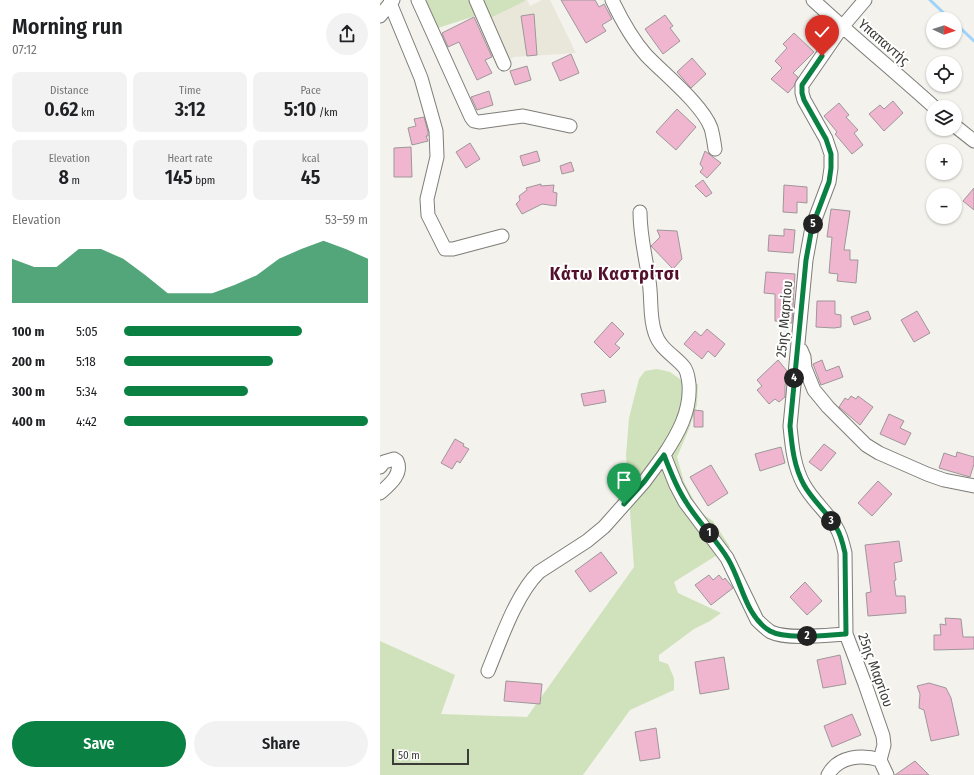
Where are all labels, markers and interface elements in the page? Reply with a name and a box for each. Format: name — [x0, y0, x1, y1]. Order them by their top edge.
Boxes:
north arrow — [926, 12, 962, 48]
map controls — [926, 12, 962, 224]
text: Morning run — [12, 13, 123, 40]
button: share — [326, 13, 368, 55]
pin — [805, 15, 839, 56]
street label: Υπαπαντής — [855, 16, 913, 69]
icon: check — [811, 21, 833, 43]
text: 07:12 — [12, 42, 37, 57]
button: locate — [926, 56, 962, 92]
text: Distance — [50, 84, 89, 97]
text: Time — [179, 84, 201, 97]
text: Pace — [300, 84, 321, 97]
text: 0.62 — [44, 97, 78, 121]
text: 3:12 — [175, 97, 205, 121]
text: 5:10 — [284, 97, 316, 121]
button: layers — [926, 100, 962, 136]
text: km — [78, 106, 95, 119]
text: /km — [316, 106, 338, 119]
button: + — [926, 144, 962, 180]
text: Elevation — [49, 152, 90, 165]
text: Heart rate — [167, 152, 213, 165]
text: kcal — [302, 152, 320, 165]
text: 8 — [59, 165, 69, 189]
text: 145 — [165, 165, 193, 189]
text: 45 — [301, 165, 320, 189]
text: m — [69, 174, 80, 187]
text: bpm — [193, 174, 215, 187]
button: − — [926, 188, 962, 224]
text: Elevation — [12, 212, 61, 227]
text: 53–59 m — [325, 212, 368, 227]
pin: 5 — [803, 214, 823, 234]
text: 5 — [810, 217, 816, 230]
district label: Κάτω Καστρίτσι — [550, 263, 680, 285]
street label: 25ης Μαρτίου — [773, 280, 796, 358]
text: 100 m — [12, 324, 44, 339]
text: 5:05 — [76, 324, 97, 339]
text: 200 m — [12, 354, 45, 369]
text: 5:18 — [76, 354, 96, 369]
pin: 4 — [784, 368, 804, 388]
text: 4 — [791, 371, 797, 384]
text: 300 m — [12, 384, 45, 399]
text: 5:34 — [76, 384, 97, 399]
text: 400 m — [12, 414, 46, 429]
text: 4:42 — [76, 414, 97, 429]
pin — [607, 463, 641, 504]
icon: arrive — [613, 469, 635, 491]
pin: 3 — [821, 511, 841, 531]
text: 3 — [828, 514, 834, 527]
pin: 1 — [699, 523, 719, 543]
text: 1 — [707, 526, 711, 539]
pin: 2 — [797, 626, 817, 646]
text: 2 — [804, 629, 810, 642]
street label: 25ης Μαρτίου — [854, 631, 897, 709]
button: Save — [12, 721, 186, 767]
button: Share — [194, 721, 368, 767]
scale bar — [392, 747, 469, 766]
text: 50 m — [398, 749, 420, 762]

